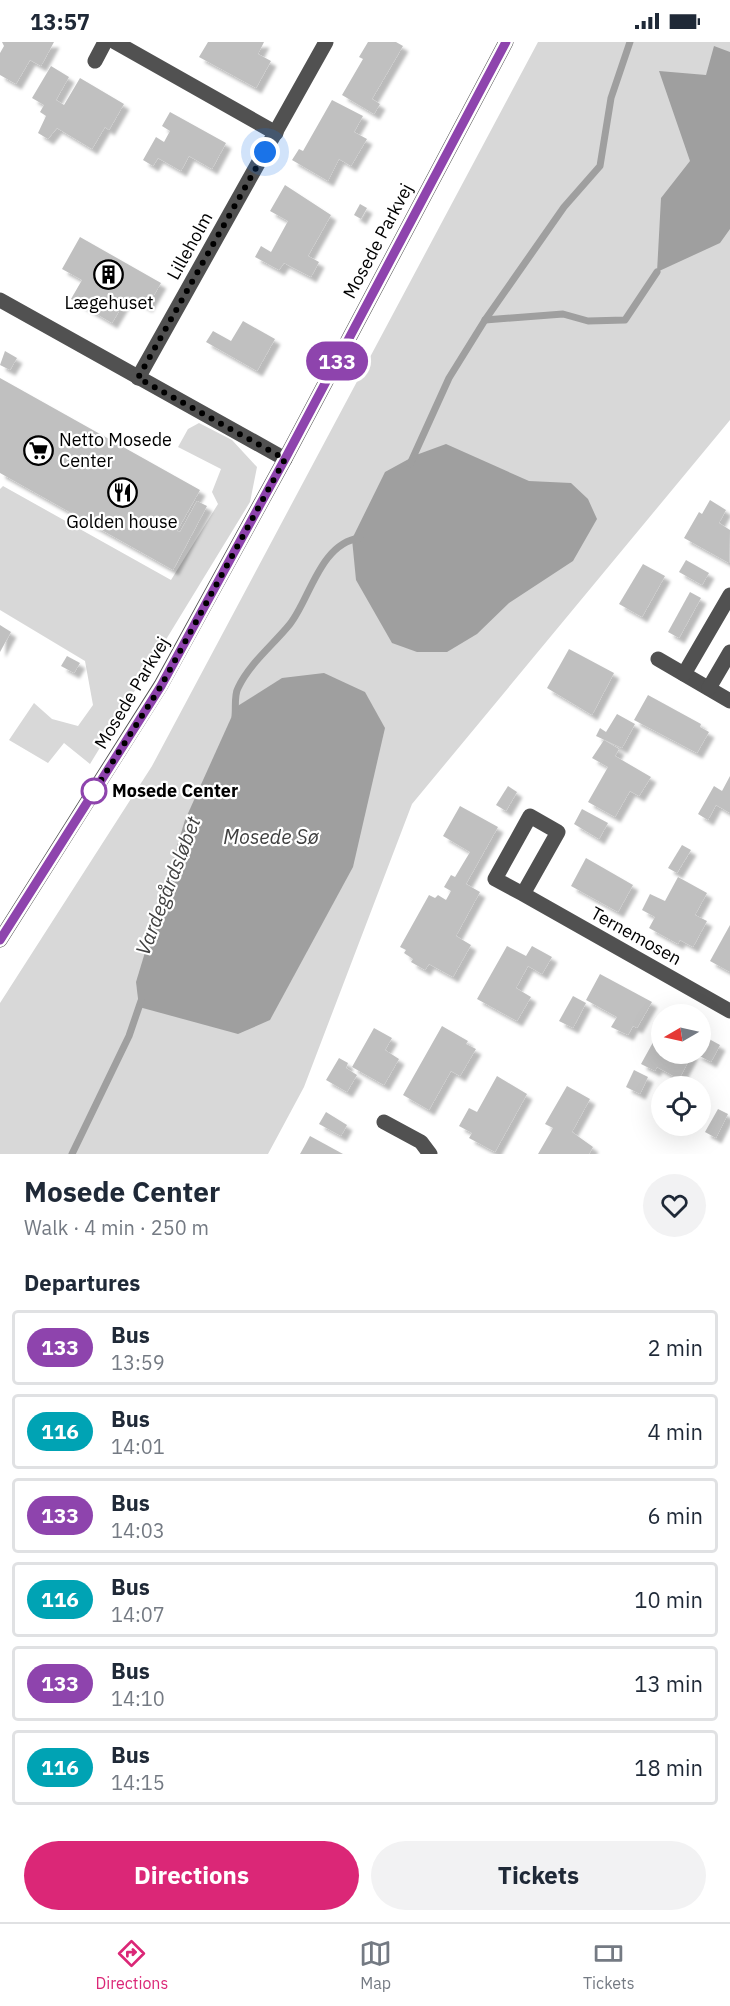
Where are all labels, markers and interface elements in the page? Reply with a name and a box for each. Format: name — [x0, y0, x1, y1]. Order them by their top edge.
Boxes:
text: 13:57 — [30, 7, 90, 36]
your location — [250, 137, 280, 167]
street label: Mosede Parkvej — [338, 179, 418, 302]
street label: Lilleholm — [162, 208, 218, 284]
building icon: Lægehuset — [93, 258, 125, 290]
place label: Lægehuset — [64, 291, 154, 314]
line badge: 133 — [302, 342, 372, 380]
text: 133 — [318, 347, 356, 375]
place label: Netto Mosede Center — [59, 428, 172, 472]
supermarket icon: Netto Mosede Center — [22, 434, 54, 466]
restaurant icon: Golden house — [106, 477, 138, 509]
place label: Golden house — [66, 510, 178, 533]
street label: Mosede Parkvej — [89, 632, 174, 753]
marker: Mosede Center — [81, 778, 107, 804]
place label: Mosede Center — [112, 779, 238, 802]
water label: Vardegårdsløbet — [129, 812, 207, 959]
water label: Mosede Sø — [223, 823, 320, 850]
street label: Ternemosen — [587, 901, 686, 970]
north arrow — [651, 1004, 711, 1064]
map controls — [651, 1004, 711, 1136]
button: locate — [651, 1076, 711, 1136]
text: Mosede Center — [24, 1173, 220, 1210]
button: heart — [643, 1174, 706, 1237]
text: Walk · 4 min · 250 m — [24, 1214, 209, 1241]
text: Departures — [24, 1268, 140, 1297]
text: Bus — [111, 1320, 150, 1349]
text: 133 — [41, 1333, 79, 1361]
text: 2 min — [647, 1333, 703, 1362]
text: 13:59 — [111, 1349, 165, 1376]
text: Bus — [111, 1404, 150, 1433]
text: 116 — [41, 1417, 79, 1445]
text: 4 min — [647, 1417, 703, 1446]
text: 14:01 — [111, 1433, 165, 1460]
text: Bus — [111, 1488, 150, 1517]
text: 133 — [41, 1501, 79, 1529]
text: 6 min — [647, 1501, 703, 1530]
text: 14:03 — [111, 1517, 165, 1544]
text: Bus — [111, 1572, 150, 1601]
text: 116 — [41, 1585, 79, 1613]
text: 10 min — [634, 1585, 703, 1614]
text: 14:07 — [111, 1601, 165, 1628]
text: Bus — [111, 1656, 150, 1685]
text: 133 — [41, 1669, 79, 1697]
text: 13 min — [634, 1669, 703, 1698]
text: 14:10 — [111, 1685, 165, 1712]
text: Bus — [111, 1740, 150, 1769]
text: 116 — [41, 1753, 79, 1781]
text: 18 min — [634, 1753, 703, 1782]
text: 14:15 — [111, 1769, 165, 1796]
button: Directions — [24, 1841, 359, 1910]
button: Tickets — [371, 1841, 706, 1910]
tab: Directions — [95, 1937, 168, 1993]
tab: Map — [359, 1937, 392, 1993]
tab: Tickets — [583, 1937, 635, 1993]

